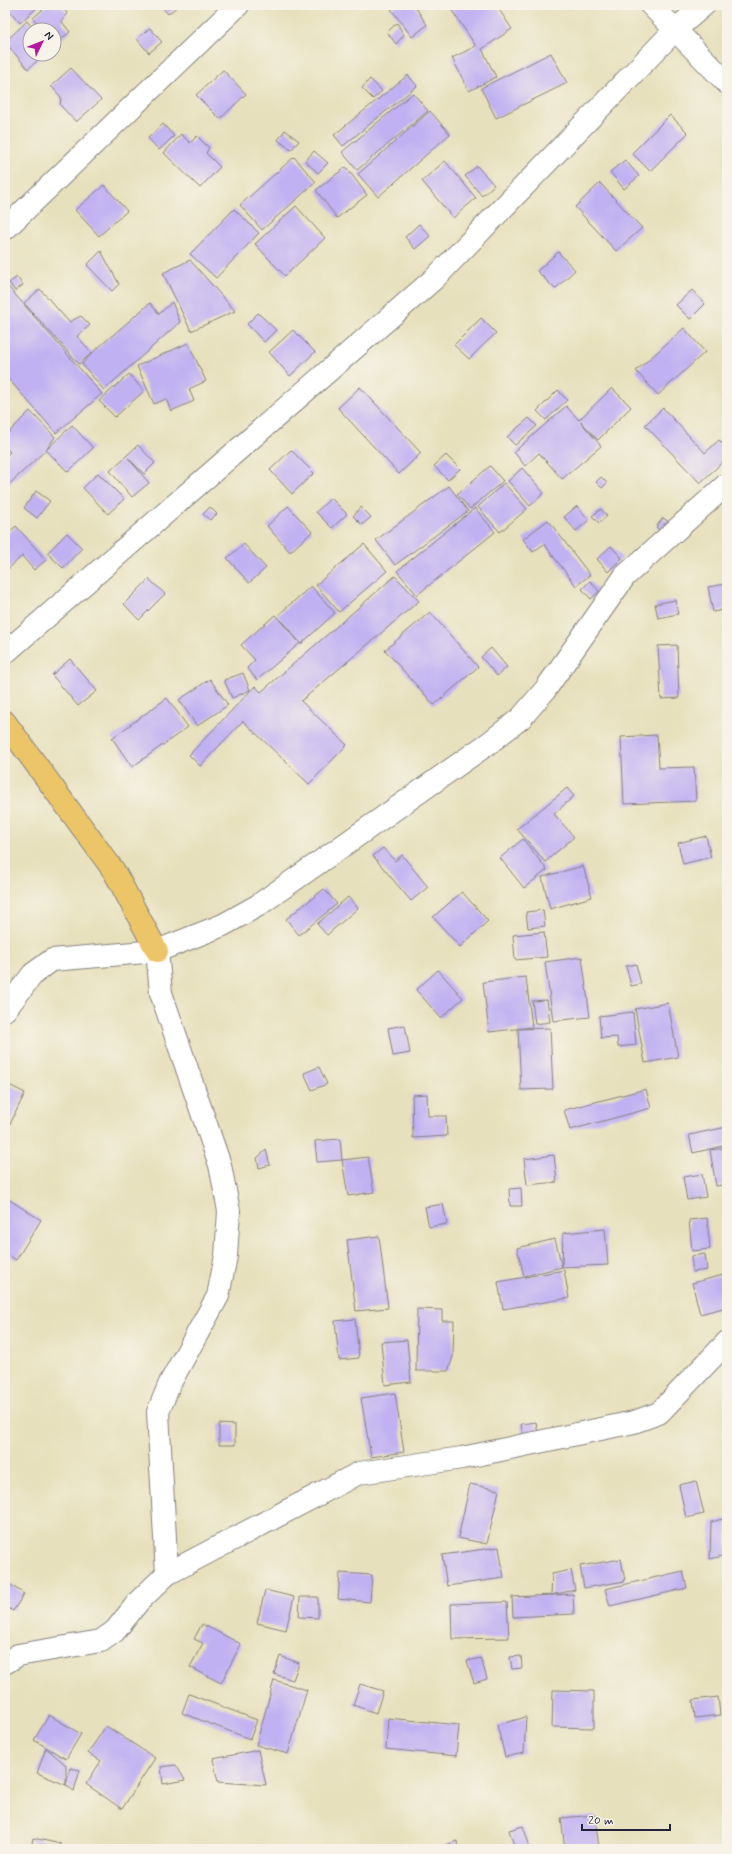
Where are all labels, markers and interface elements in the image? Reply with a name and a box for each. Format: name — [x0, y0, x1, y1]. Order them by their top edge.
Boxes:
north arrow — [22, 22, 62, 62]
text: N — [41, 28, 56, 43]
scale bar — [582, 1806, 670, 1832]
text: 20 m — [588, 1813, 614, 1829]

